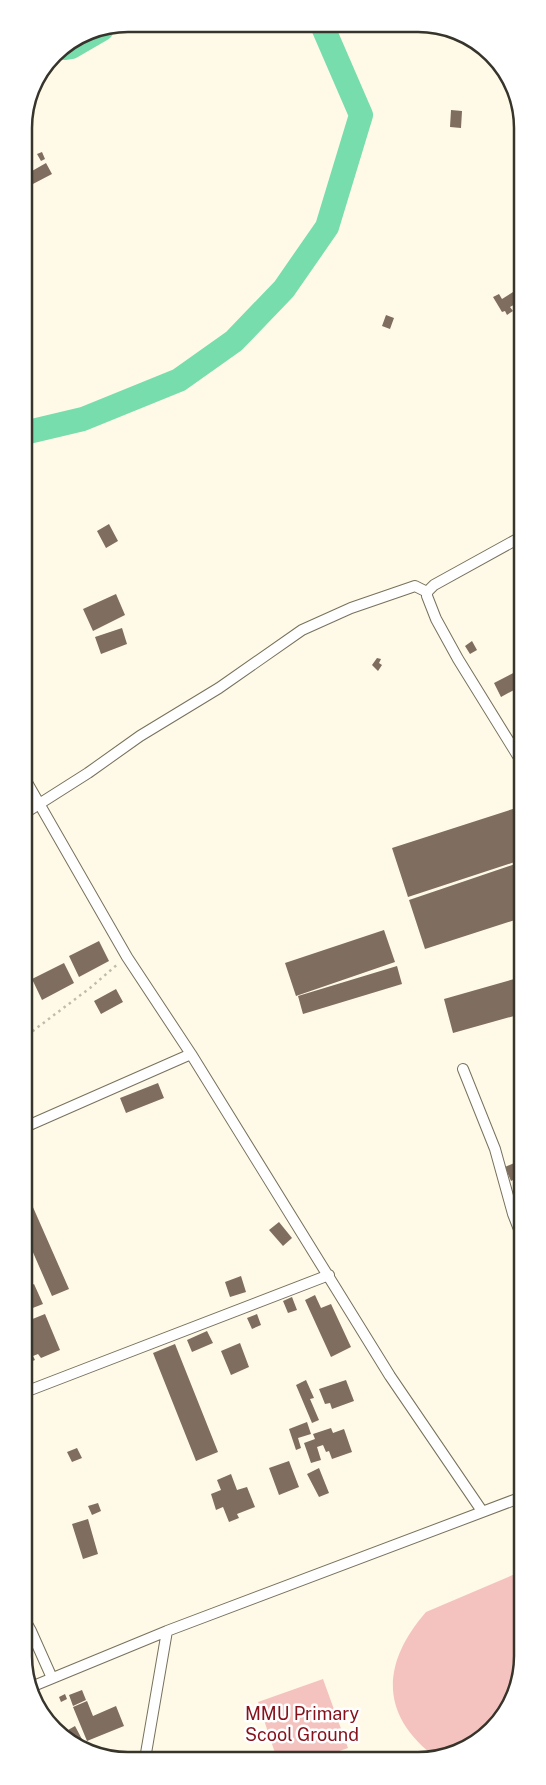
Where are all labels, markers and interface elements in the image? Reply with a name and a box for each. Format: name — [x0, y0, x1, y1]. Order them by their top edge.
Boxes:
park label: MMU Primary Scool Ground — [245, 1703, 359, 1745]

